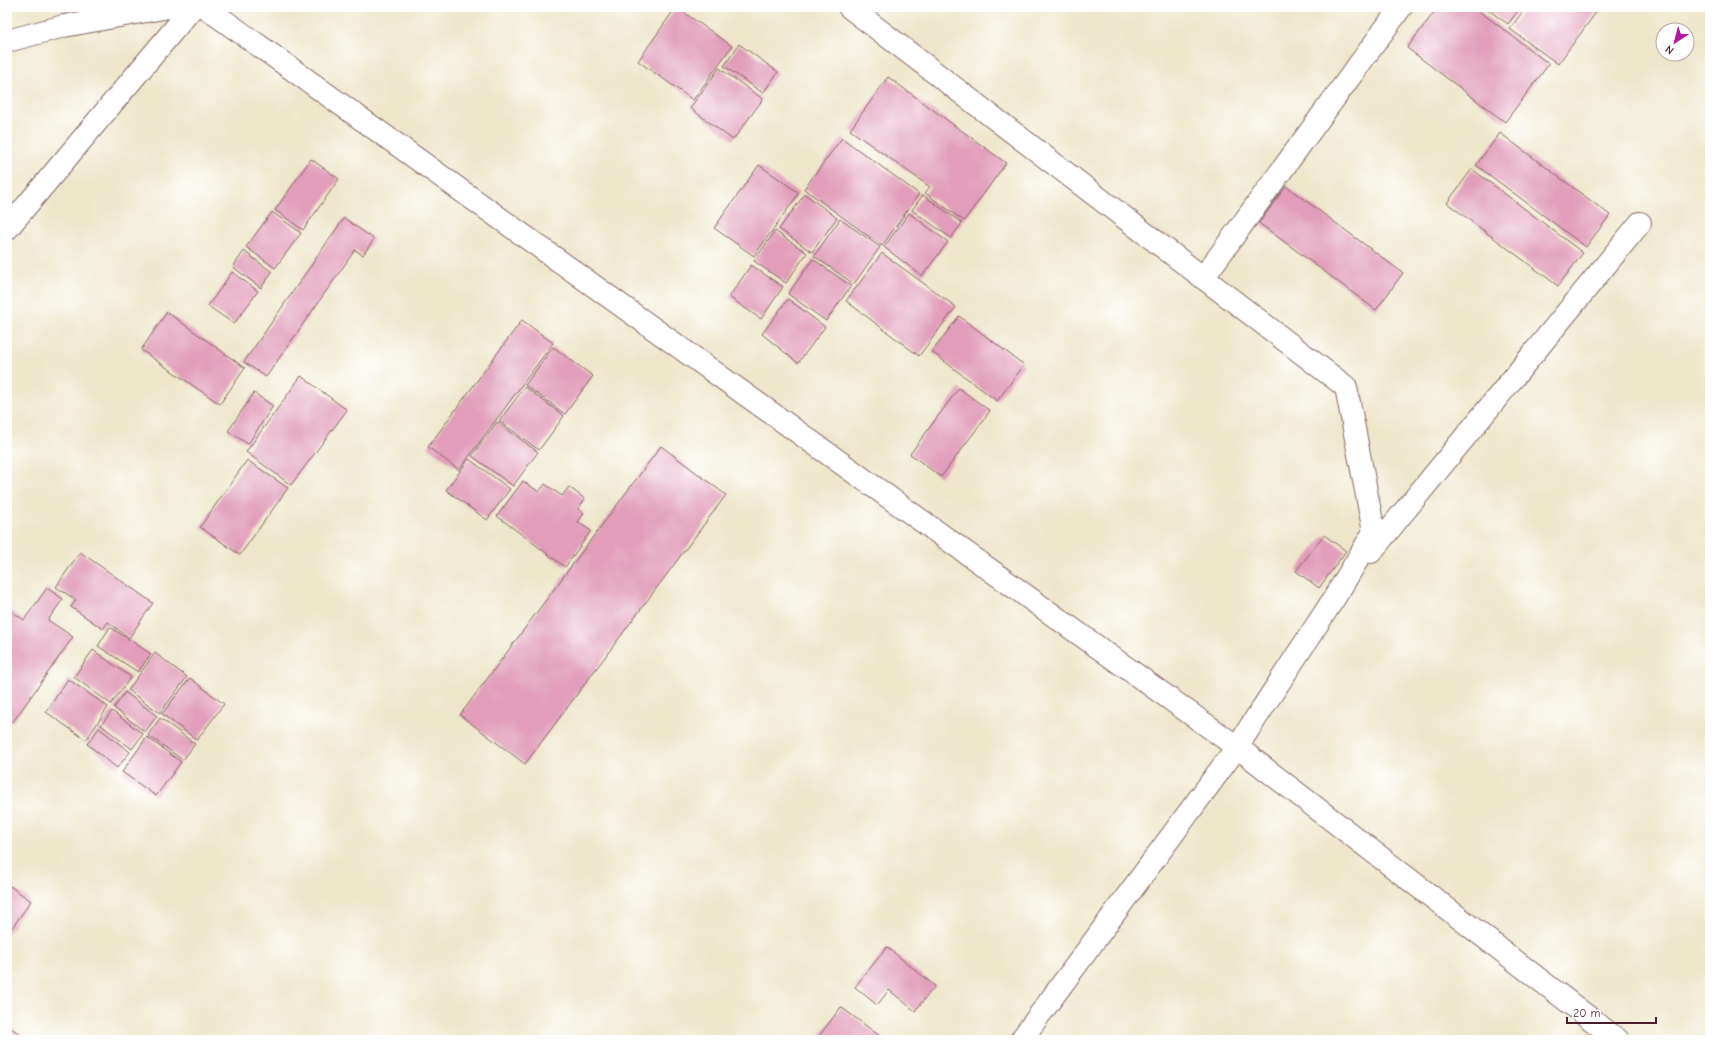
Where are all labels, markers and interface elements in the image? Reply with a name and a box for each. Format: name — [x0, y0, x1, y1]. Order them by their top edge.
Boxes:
north arrow — [1655, 22, 1695, 62]
text: N — [1663, 42, 1676, 57]
scale bar — [1567, 999, 1656, 1025]
text: 20 m — [1573, 1006, 1601, 1020]

